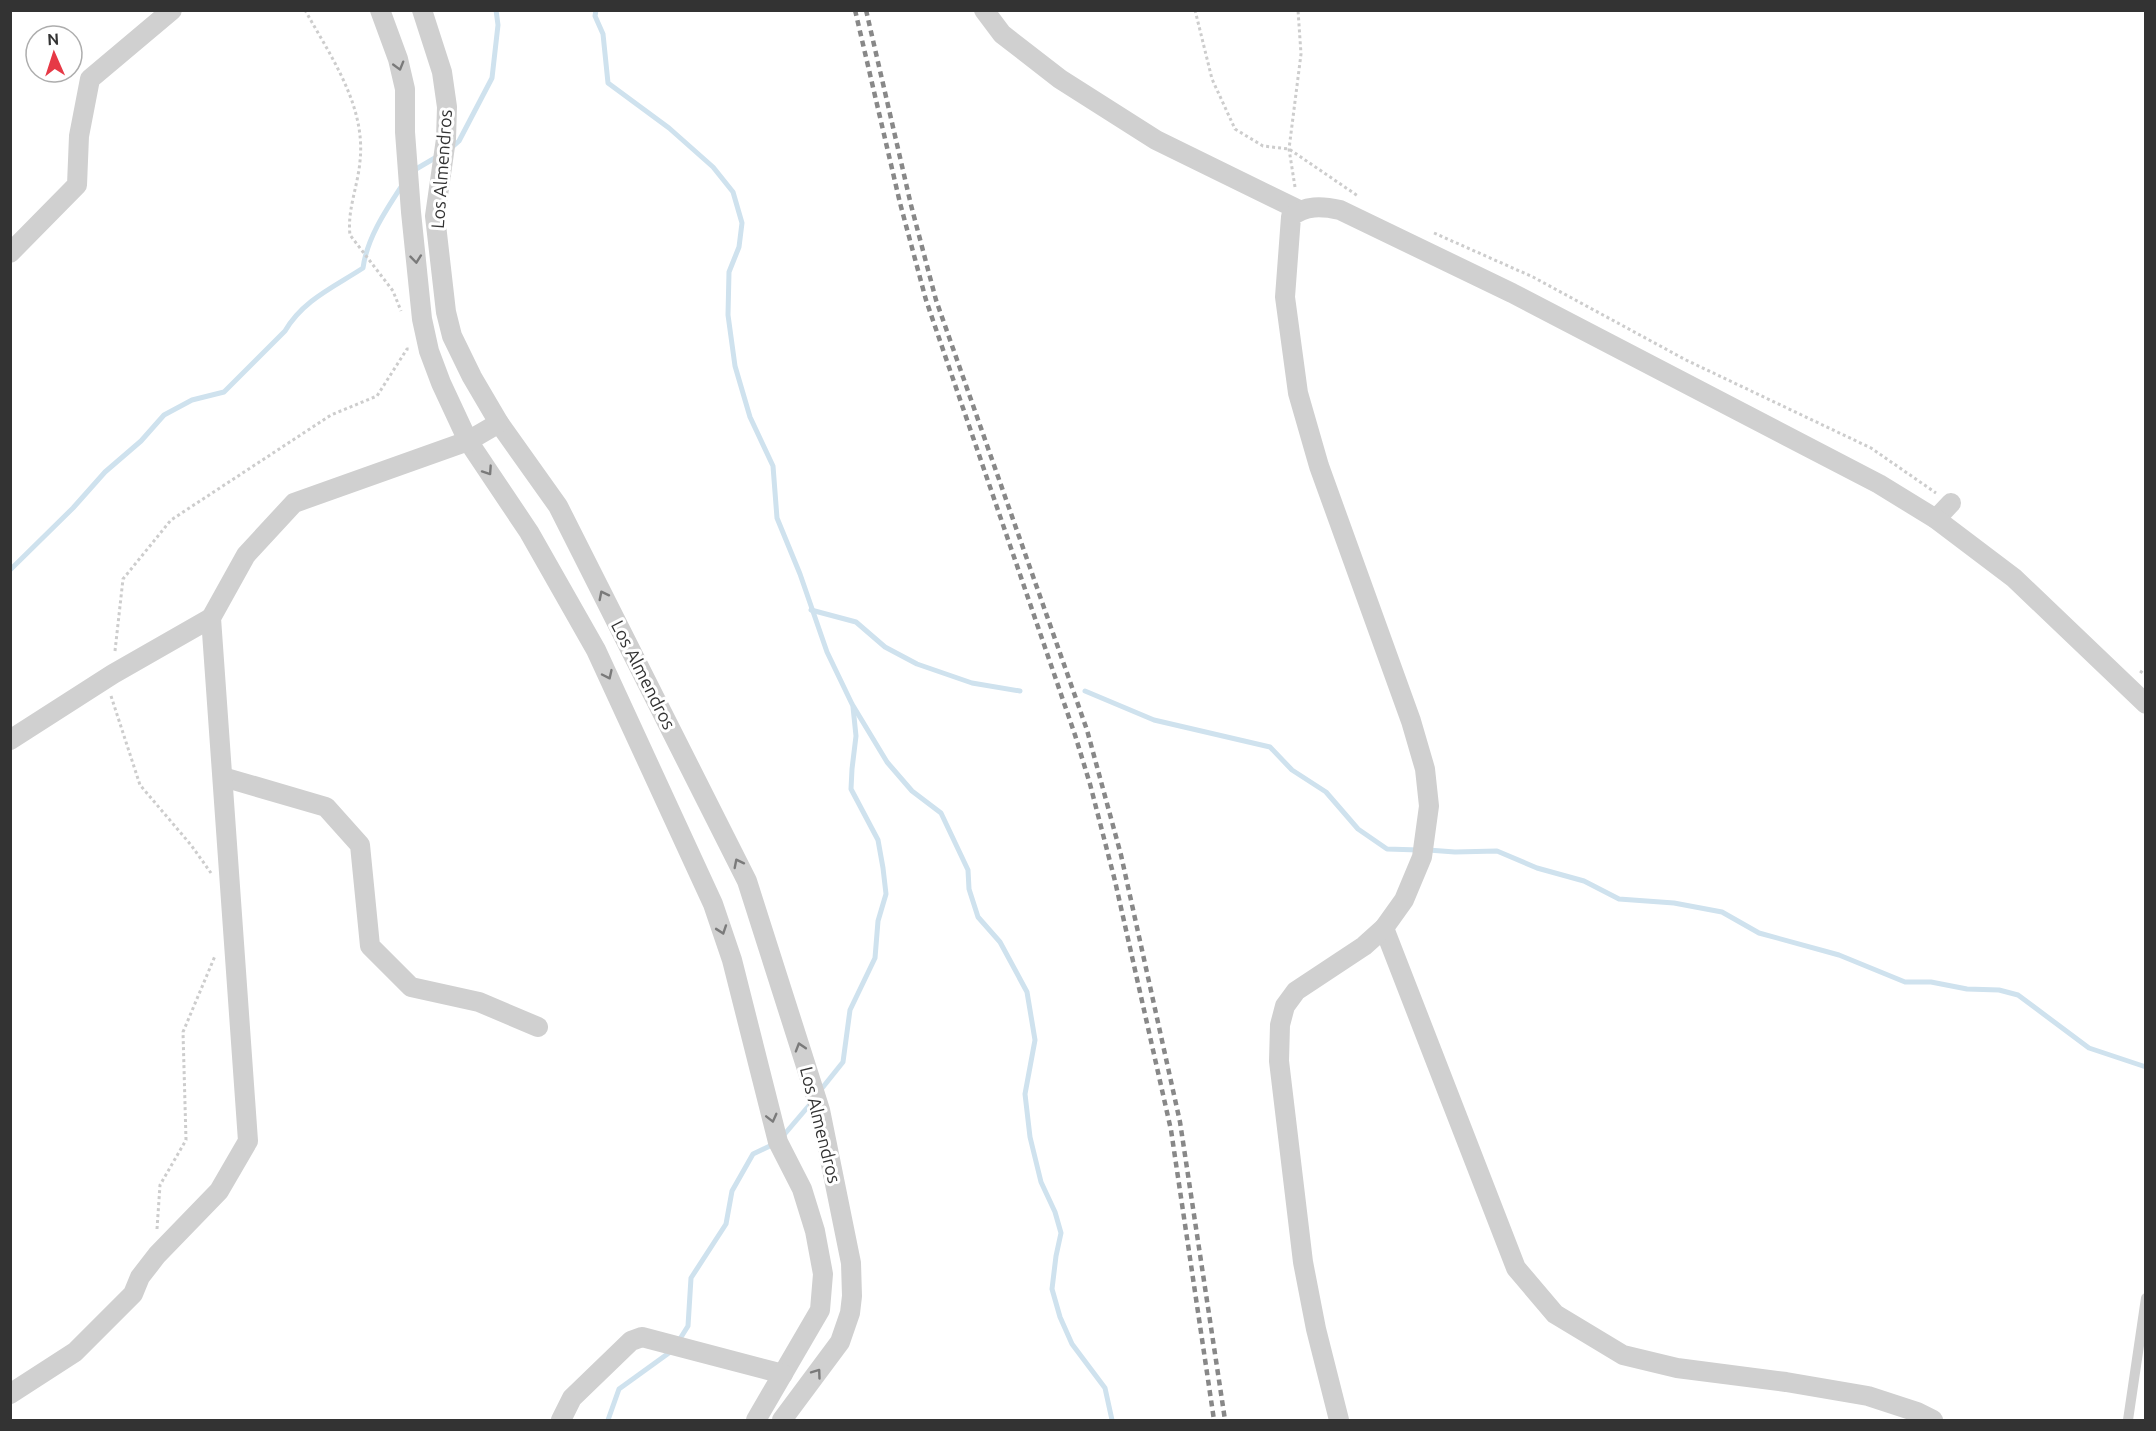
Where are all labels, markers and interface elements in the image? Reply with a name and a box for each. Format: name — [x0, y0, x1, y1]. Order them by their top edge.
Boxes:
north arrow — [24, 24, 84, 84]
text: N — [47, 30, 60, 48]
one-way arrow — [392, 60, 405, 70]
street label: Los Almendros — [427, 108, 455, 229]
one-way arrow — [409, 255, 422, 264]
one-way arrow — [481, 465, 492, 476]
one-way arrow — [598, 590, 610, 601]
street label: Los Almendros — [608, 617, 680, 732]
one-way arrow — [600, 669, 612, 680]
one-way arrow — [734, 858, 745, 869]
one-way arrow — [715, 924, 728, 935]
one-way arrow — [794, 1042, 807, 1053]
street label: Los Almendros — [797, 1064, 845, 1185]
one-way arrow — [764, 1113, 777, 1123]
one-way arrow — [809, 1369, 820, 1380]

